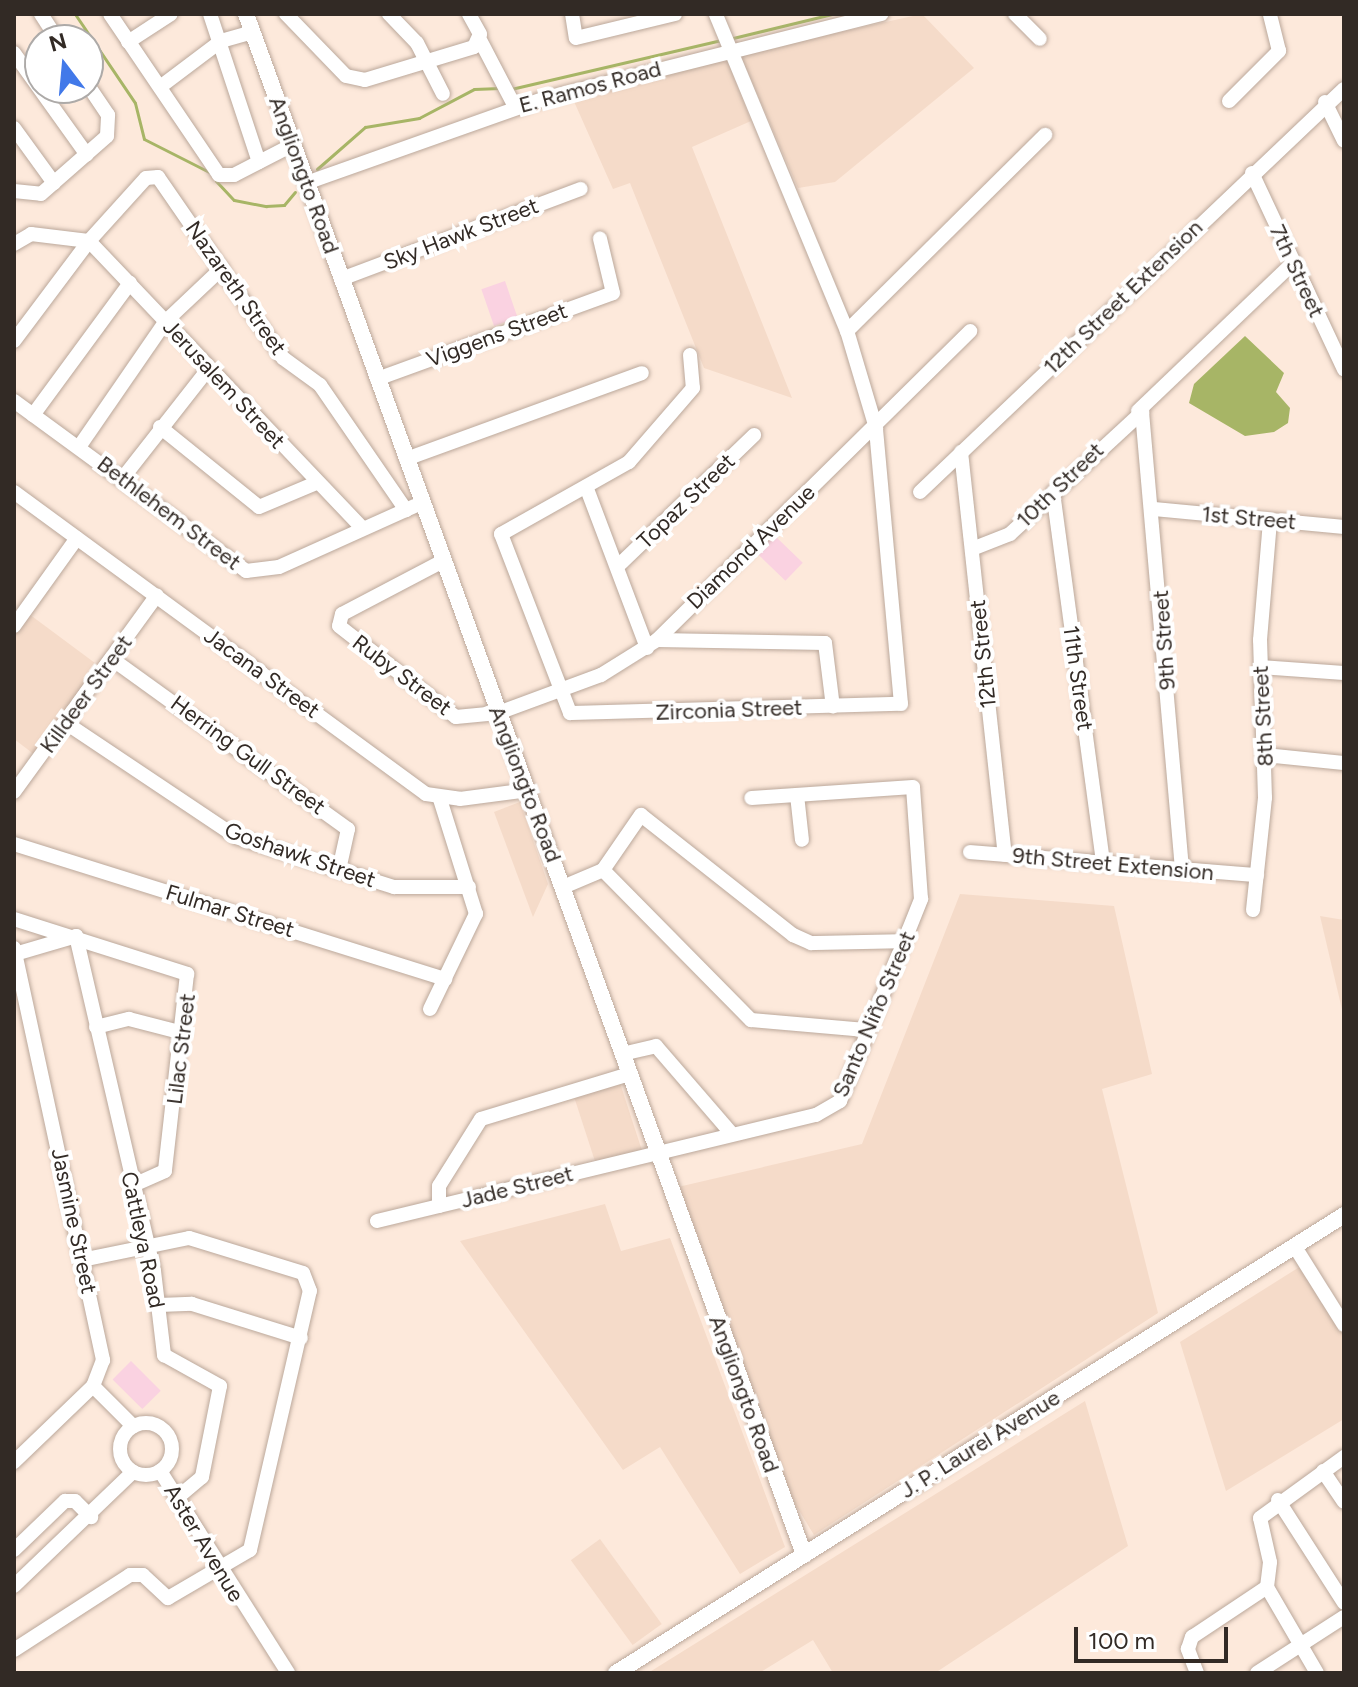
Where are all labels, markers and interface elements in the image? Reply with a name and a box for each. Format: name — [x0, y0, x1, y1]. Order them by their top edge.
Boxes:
north arrow — [24, 24, 104, 104]
text: N — [46, 27, 70, 58]
street label: E. Ramos Road — [516, 55, 664, 119]
street label: Angliongto Road — [263, 93, 345, 257]
street label: Sky Hawk Street — [380, 192, 542, 276]
street label: 12th Street Extension — [1038, 214, 1208, 380]
street label: Nazareth Street — [180, 216, 292, 360]
street label: 7th Street — [1264, 220, 1330, 322]
street label: Viggens Street — [423, 297, 571, 373]
street label: Jerusalem Street — [157, 314, 291, 454]
street label: 10th Street — [1011, 437, 1109, 533]
street label: Topaz Street — [632, 448, 740, 554]
street label: Bethlehem Street — [92, 450, 246, 576]
street label: Diamond Avenue — [681, 479, 821, 615]
street label: 1st Street — [1201, 501, 1297, 535]
street label: 9th Street — [1147, 589, 1181, 691]
street label: 12th Street — [964, 598, 1002, 710]
street label: Jacana Street — [199, 622, 325, 724]
street label: 11th Street — [1058, 624, 1098, 732]
street label: Ruby Street — [347, 629, 457, 721]
street label: Killdeer Street — [34, 630, 138, 758]
street label: 8th Street — [1247, 665, 1279, 767]
street label: Herring Gull Street — [165, 690, 331, 820]
street label: Zirconia Street — [655, 694, 803, 726]
street label: Angliongto Road — [483, 702, 567, 866]
street label: Goshawk Street — [221, 817, 379, 893]
street label: 9th Street Extension — [1011, 842, 1215, 886]
street label: Fulmar Street — [162, 879, 298, 943]
street label: Santo Niño Street — [827, 927, 921, 1101]
street label: Lilac Street — [161, 992, 201, 1106]
street label: Jasmine Street — [46, 1146, 102, 1296]
street label: Jade Street — [458, 1160, 576, 1214]
street label: Cattleya Road — [116, 1169, 170, 1311]
street label: Angliongto Road — [703, 1312, 785, 1476]
street label: J. P. Laurel Avenue — [895, 1384, 1065, 1504]
street label: Aster Avenue — [159, 1479, 249, 1607]
scale bar — [1078, 1611, 1232, 1661]
text: 100 m — [1088, 1626, 1155, 1655]

